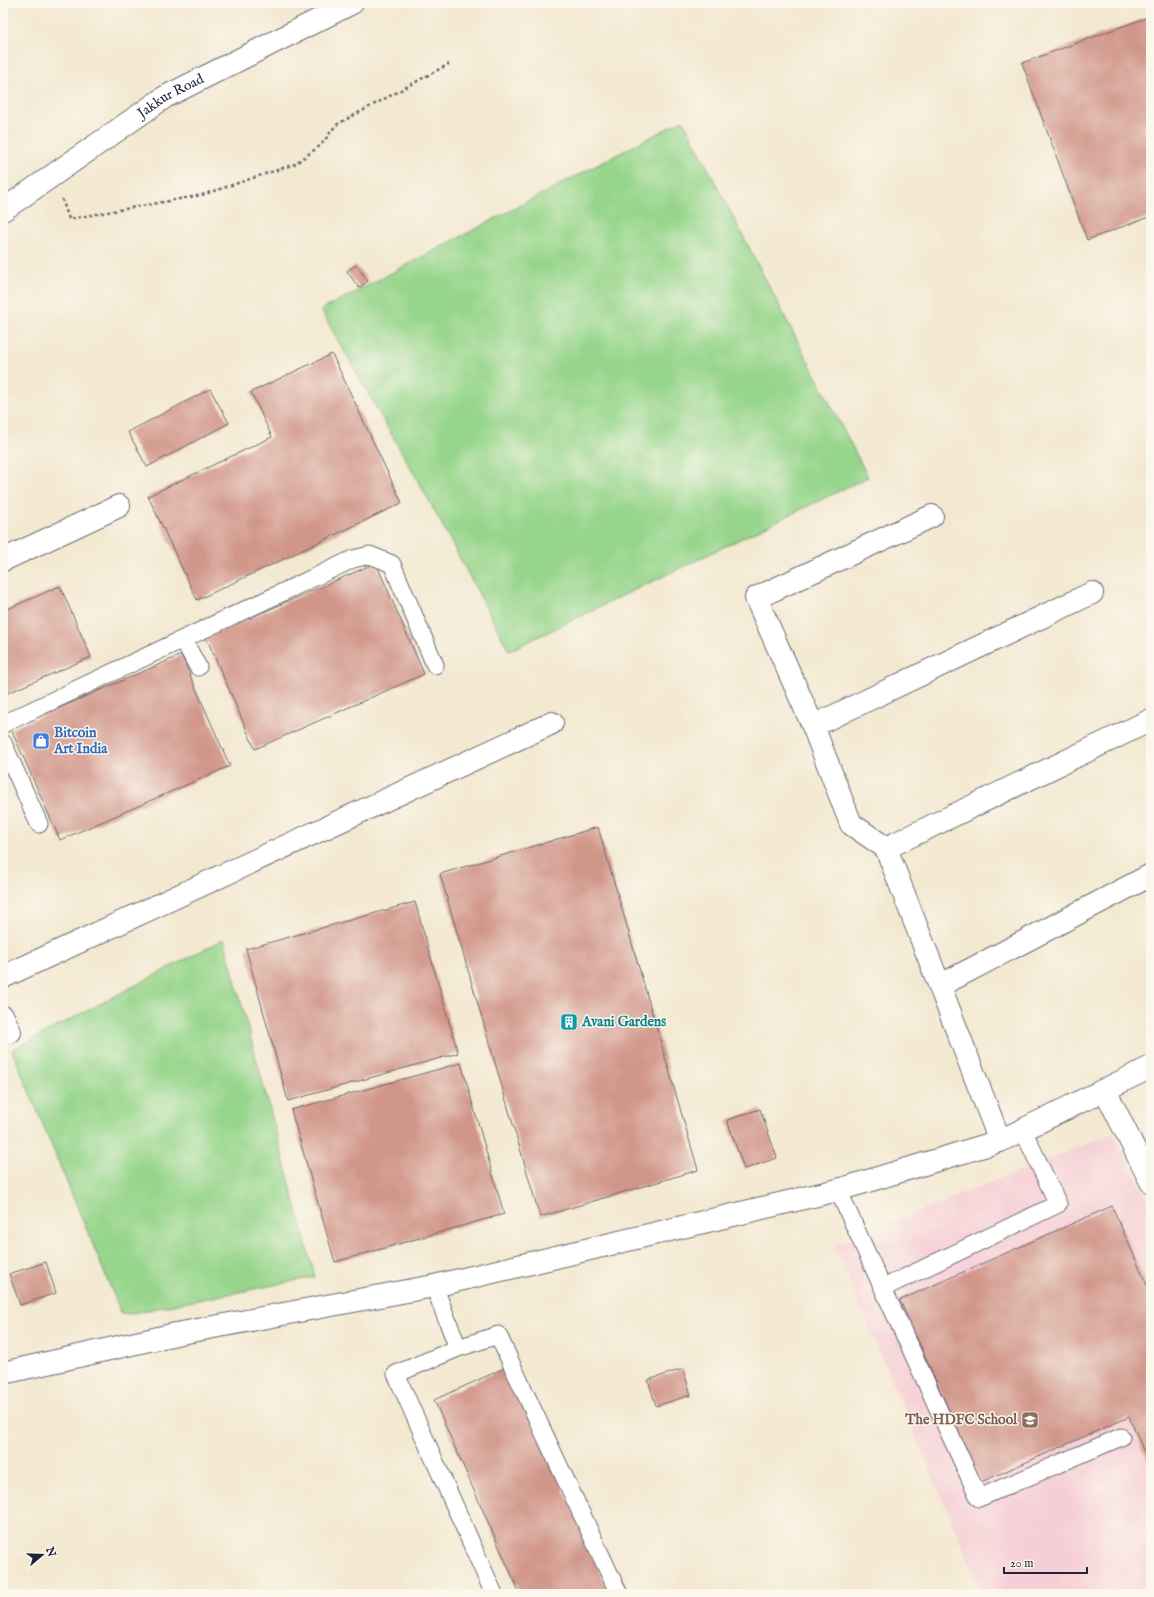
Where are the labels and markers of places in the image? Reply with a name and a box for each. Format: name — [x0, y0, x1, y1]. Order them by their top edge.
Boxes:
place label: Bitcoin Art India — [53, 724, 108, 758]
shop icon: Bitcoin Art India — [31, 731, 51, 751]
building icon: Avani Gardens — [559, 1012, 579, 1032]
place label: Avani Gardens — [581, 1013, 666, 1031]
school or university icon: The HDFC School — [1020, 1410, 1040, 1430]
place label: The HDFC School — [904, 1411, 1018, 1429]

